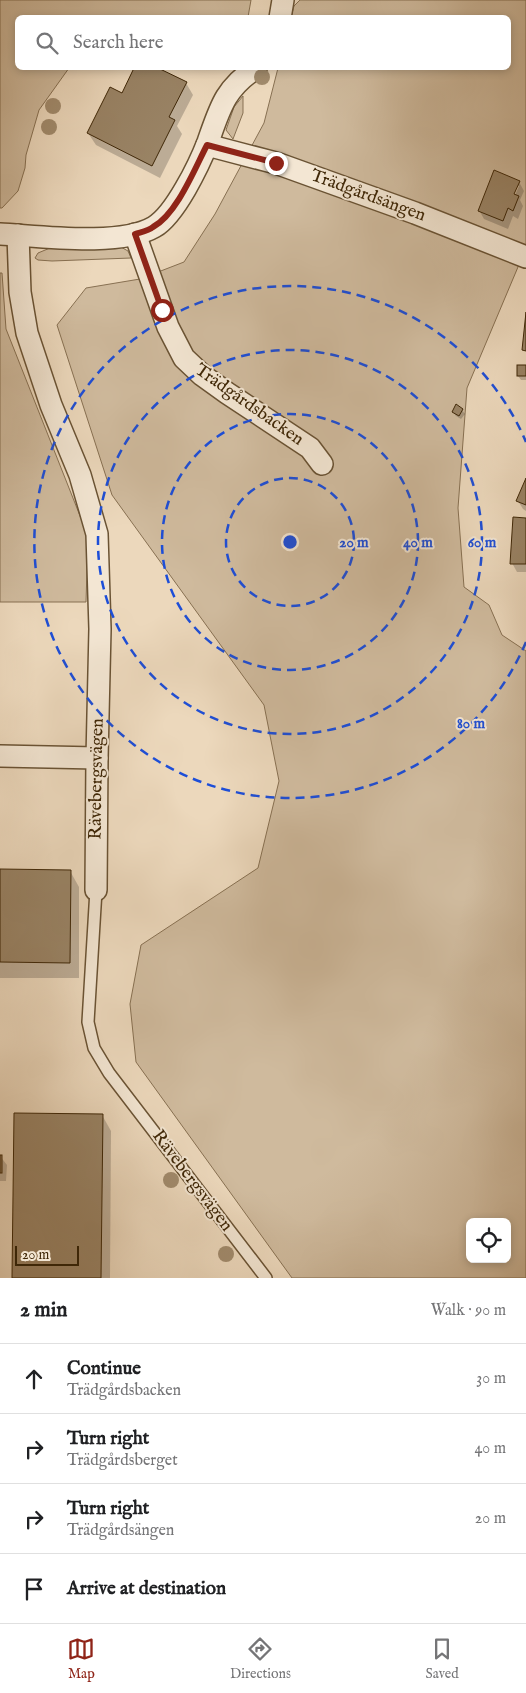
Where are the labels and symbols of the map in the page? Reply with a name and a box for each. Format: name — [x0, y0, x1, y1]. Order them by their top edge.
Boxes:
route end — [265, 152, 288, 175]
street label: Trädgårdsängen — [307, 165, 429, 228]
route start — [151, 299, 174, 322]
street label: Trädgårdsbacken — [190, 359, 308, 451]
centre of rings — [281, 533, 299, 551]
text: 20 m — [339, 533, 369, 552]
text: 40 m — [403, 533, 433, 552]
text: 60 m — [468, 533, 497, 552]
text: 80 m — [457, 714, 485, 733]
street label: Rävebergsvägen — [84, 718, 110, 840]
street label: Rävebergsvägen — [146, 1126, 238, 1237]
scale bar — [15, 1243, 79, 1266]

